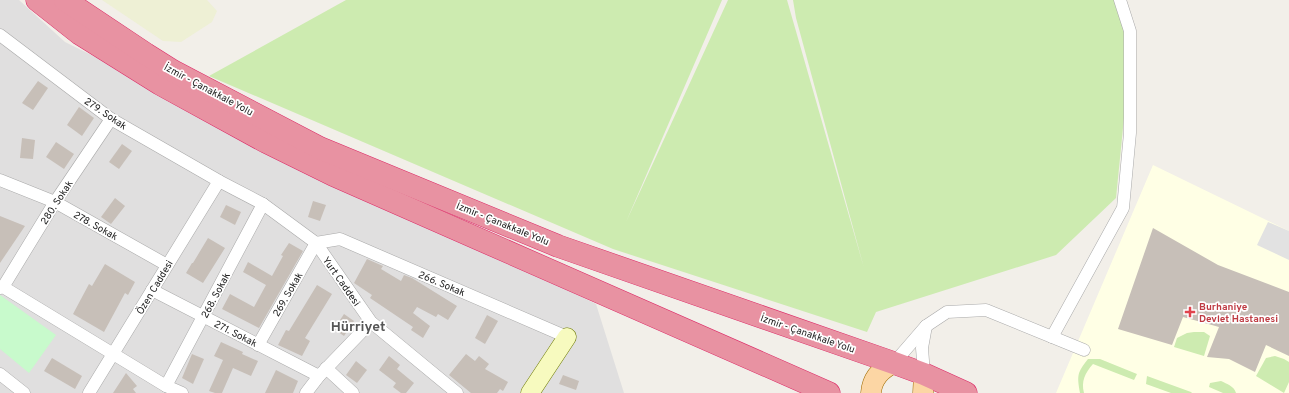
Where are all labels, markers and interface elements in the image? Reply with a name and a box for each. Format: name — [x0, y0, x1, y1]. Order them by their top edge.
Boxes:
street label: İzmir - Çanakkale Yolu — [161, 61, 255, 119]
street label: 279. Sokak — [81, 95, 129, 133]
street label: 280. Sokak — [38, 178, 76, 227]
street label: İzmir - Çanakkale Yolu — [454, 200, 551, 249]
street label: 278. Sokak — [71, 209, 120, 244]
street label: Yurt Caddesi — [319, 255, 363, 309]
street label: Özen Caddesi — [134, 258, 177, 317]
street label: 266. Sokak — [416, 269, 467, 300]
street label: 269. Sokak — [270, 270, 306, 319]
street label: 268. Sokak — [199, 271, 234, 321]
place label: Burhaniye Devlet Hastanesi — [1199, 301, 1278, 326]
marker: Burhaniye Devlet Hastanesi — [1184, 306, 1196, 318]
street label: İzmir - Çanakkale Yolu — [759, 312, 857, 357]
street label: 271. Sokak — [212, 318, 259, 351]
district label: Hürriyet — [331, 319, 385, 336]

